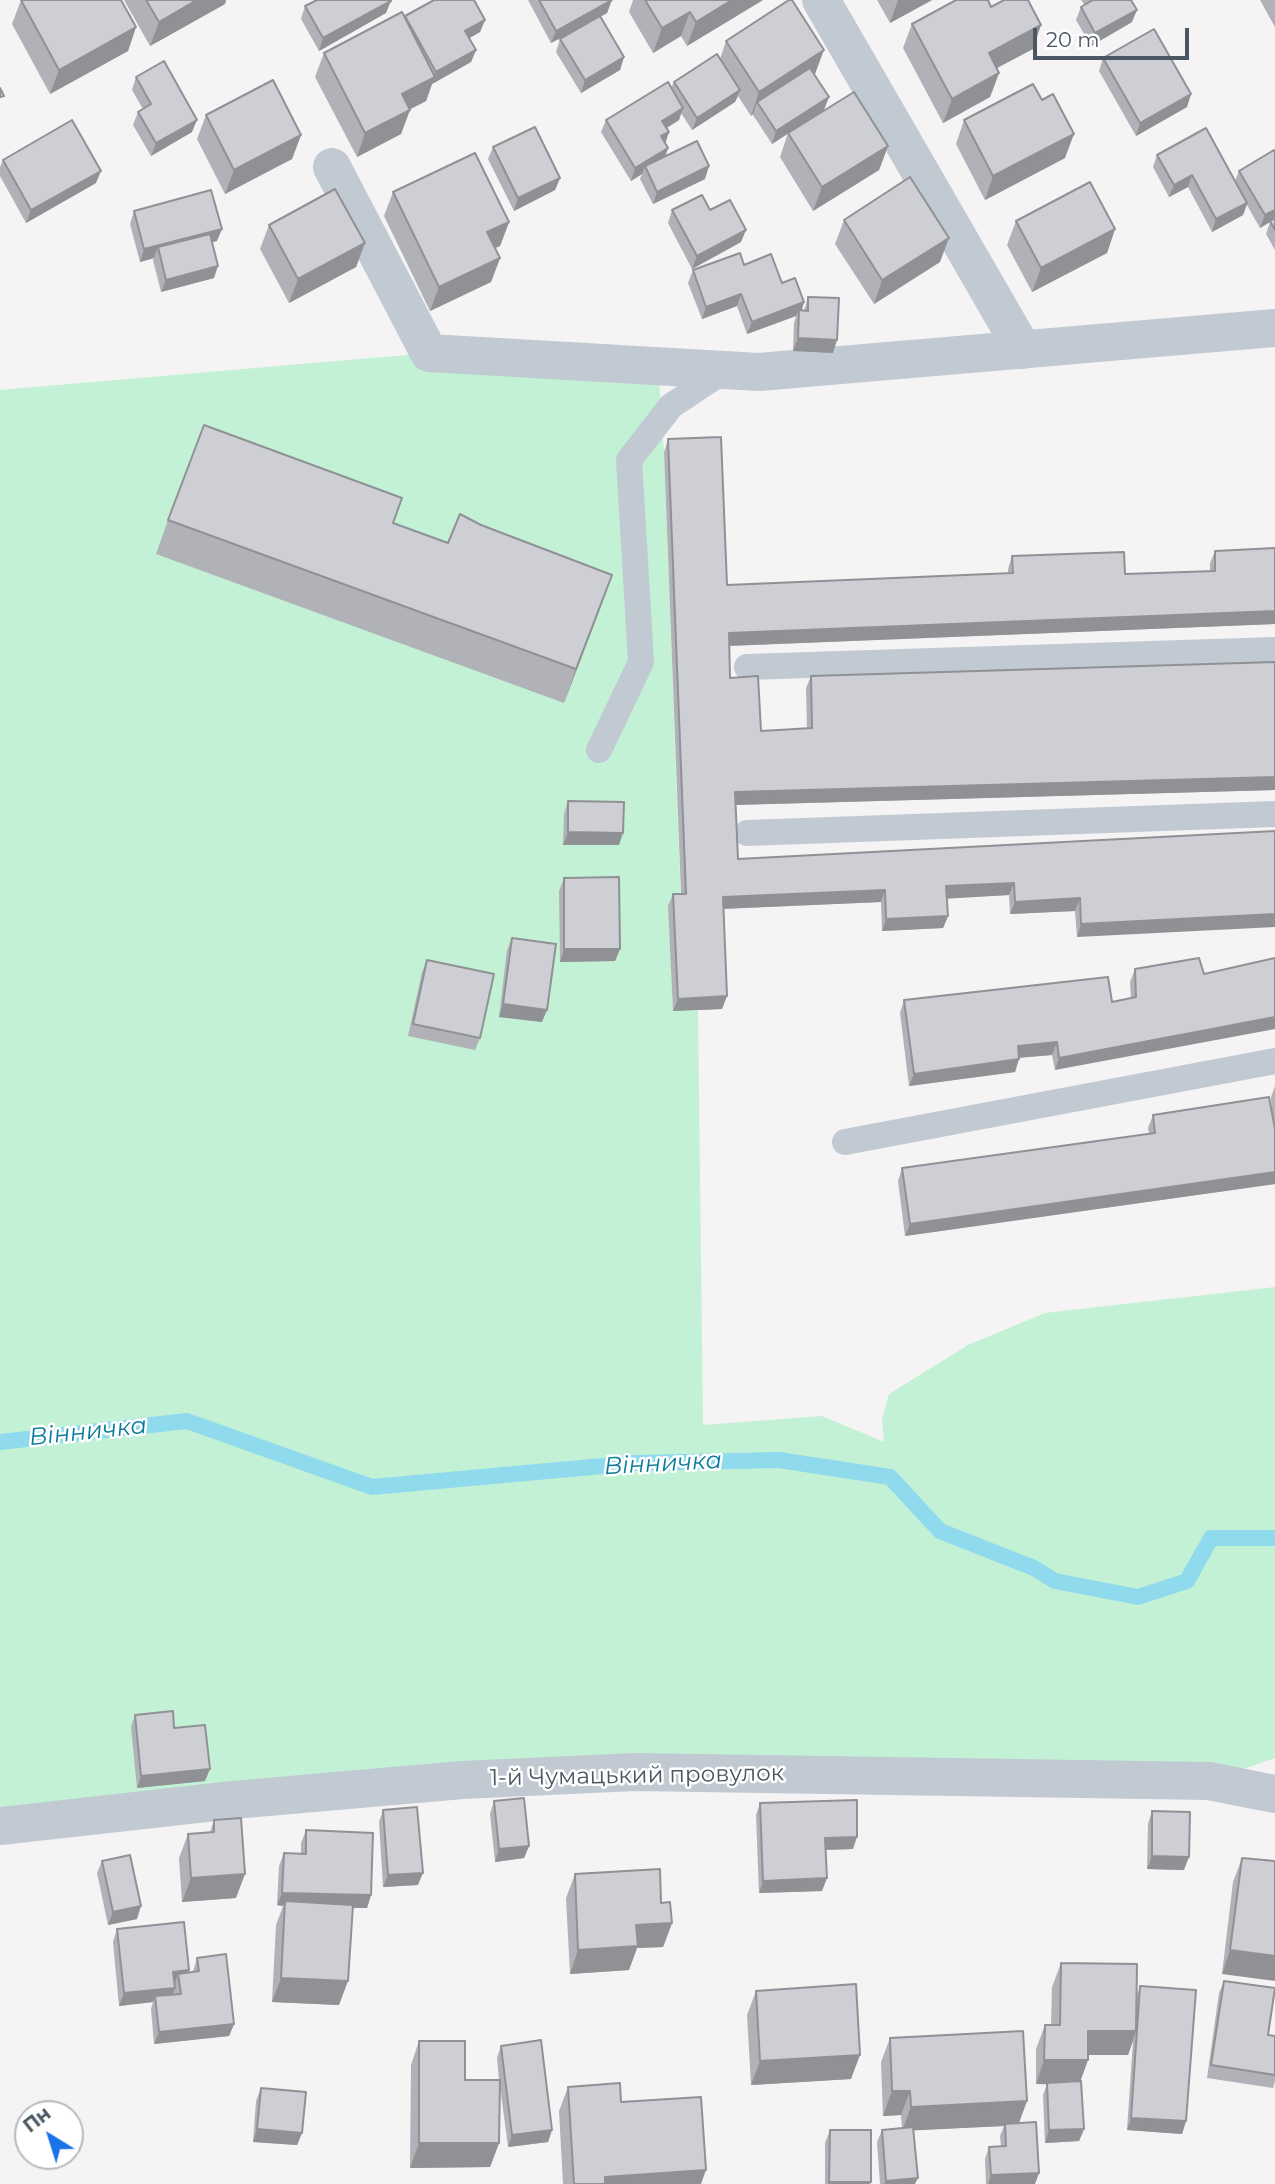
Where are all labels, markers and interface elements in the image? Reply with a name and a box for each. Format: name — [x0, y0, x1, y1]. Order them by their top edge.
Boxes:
scale bar — [1037, 14, 1193, 58]
text: 20 m — [1046, 27, 1100, 52]
water label: Вінничка — [28, 1412, 148, 1452]
water label: Вінничка — [603, 1447, 723, 1481]
street label: 1-й Чумацький провулок — [490, 1760, 784, 1792]
north arrow — [14, 2100, 84, 2170]
text: Пн — [19, 2102, 55, 2138]

